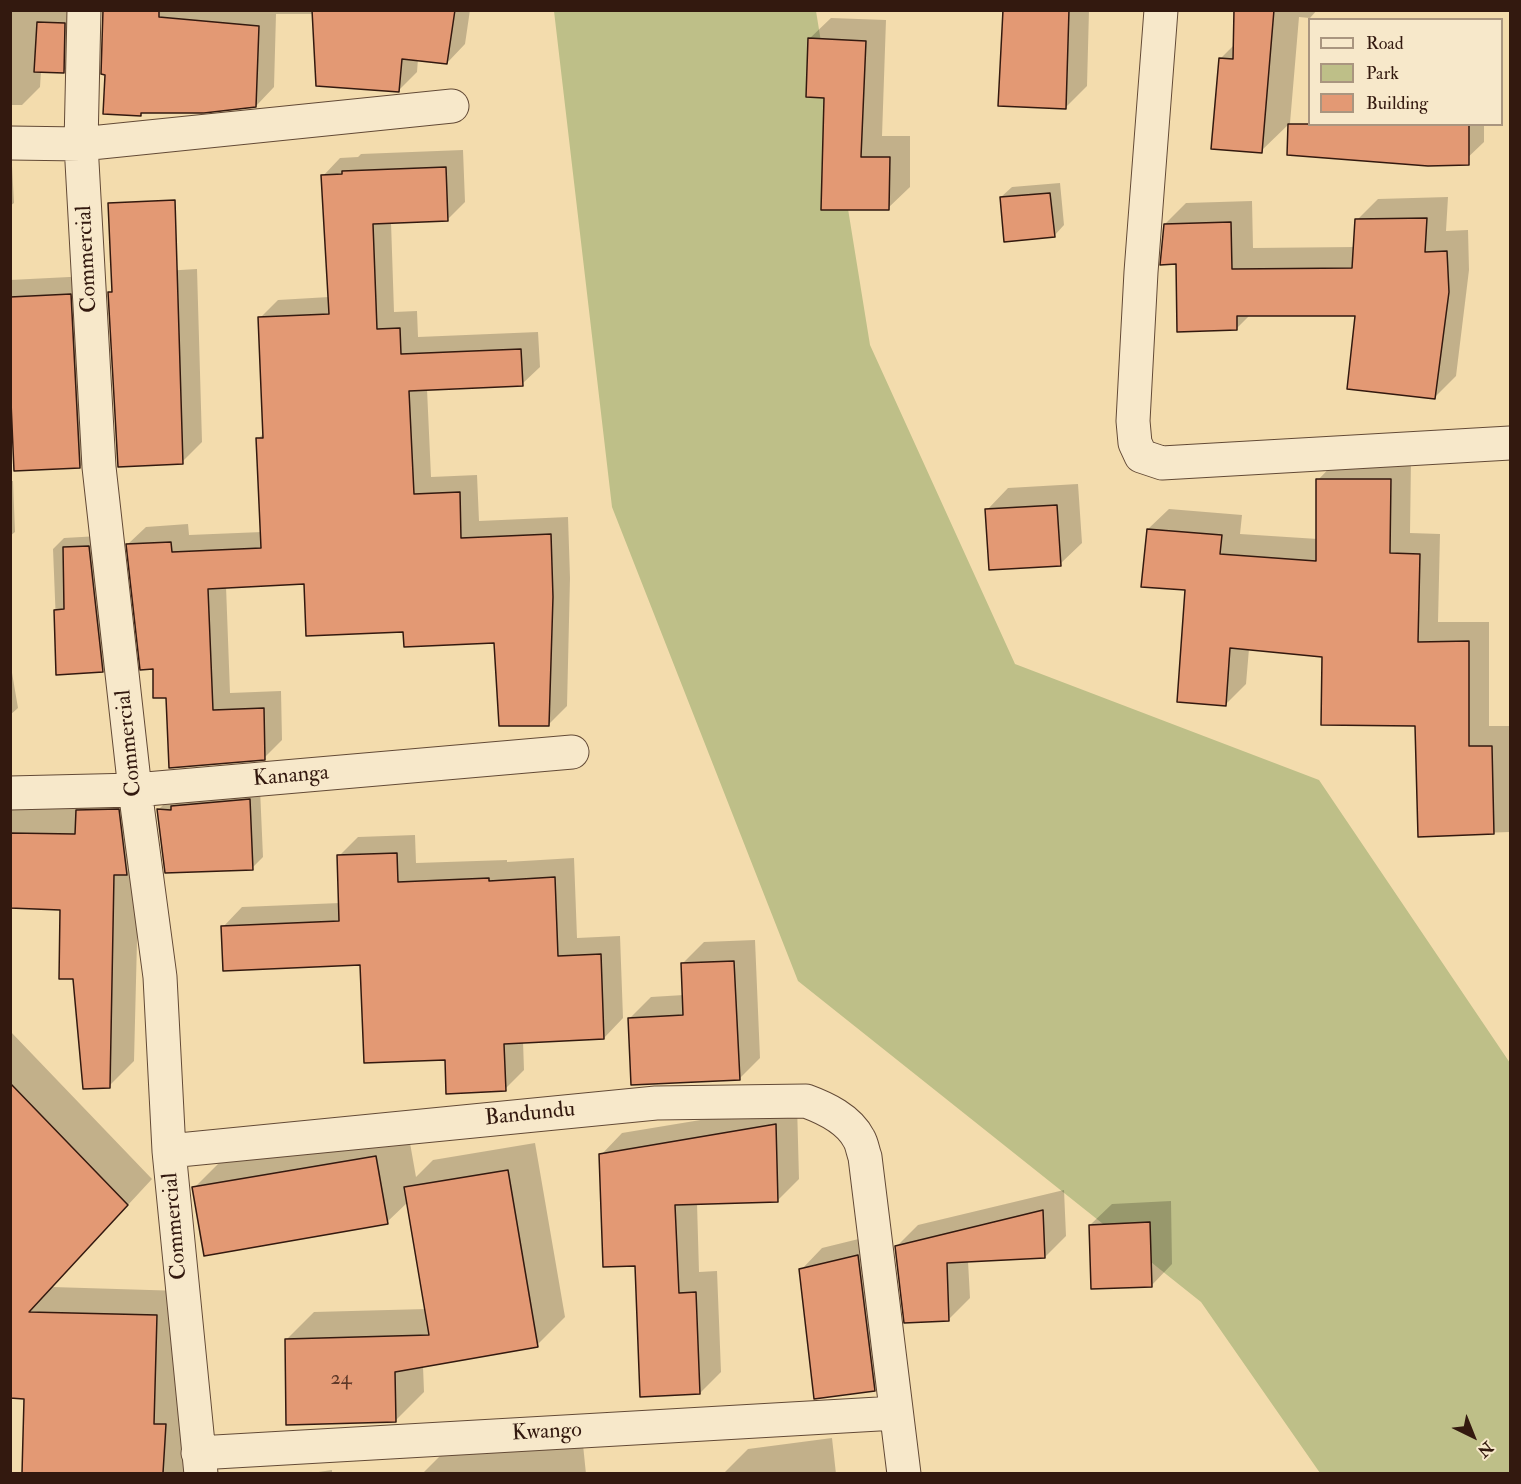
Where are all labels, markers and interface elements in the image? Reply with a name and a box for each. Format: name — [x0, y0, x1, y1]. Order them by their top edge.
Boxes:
legend — [1308, 18, 1503, 126]
text: Road — [1366, 32, 1404, 55]
text: Park — [1366, 62, 1399, 85]
text: Building — [1366, 92, 1428, 115]
street label: Commercial — [72, 205, 104, 313]
street label: Commercial — [111, 688, 149, 798]
street label: Kananga — [252, 761, 330, 793]
street label: Bandundu — [484, 1097, 576, 1133]
street label: Commercial — [158, 1171, 194, 1281]
house number: 24 — [331, 1368, 351, 1392]
north arrow — [1443, 1406, 1503, 1466]
street label: Kwango — [511, 1418, 583, 1448]
text: N — [1473, 1437, 1497, 1461]

